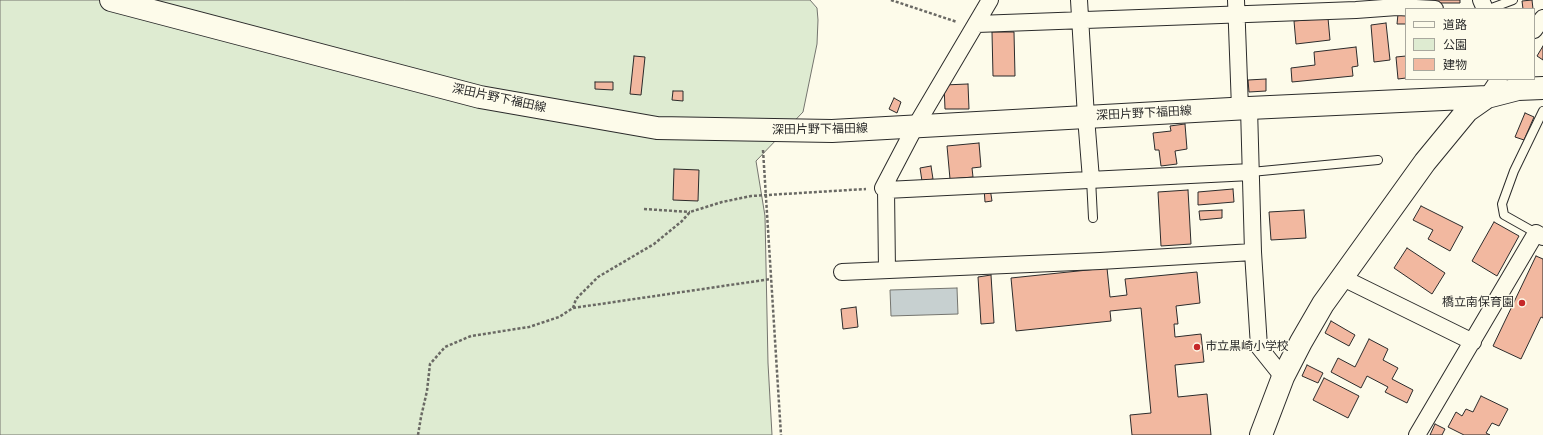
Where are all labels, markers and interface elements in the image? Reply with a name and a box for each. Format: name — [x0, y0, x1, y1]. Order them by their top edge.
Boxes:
legend — [1405, 8, 1535, 80]
text: 道路 — [1443, 16, 1467, 34]
text: 公園 — [1443, 36, 1467, 54]
text: 建物 — [1443, 56, 1467, 74]
street label: 深田片野下福田線 — [451, 82, 547, 116]
street label: 深田片野下福田線 — [1096, 104, 1192, 124]
street label: 深田片野下福田線 — [772, 122, 868, 138]
place label: 橋立南保育園 — [1442, 296, 1514, 310]
marker: 橋立南保育園 — [1517, 298, 1527, 308]
place label: 市立黒崎小学校 — [1205, 340, 1289, 354]
marker: 市立黒崎小学校 — [1192, 342, 1202, 352]

